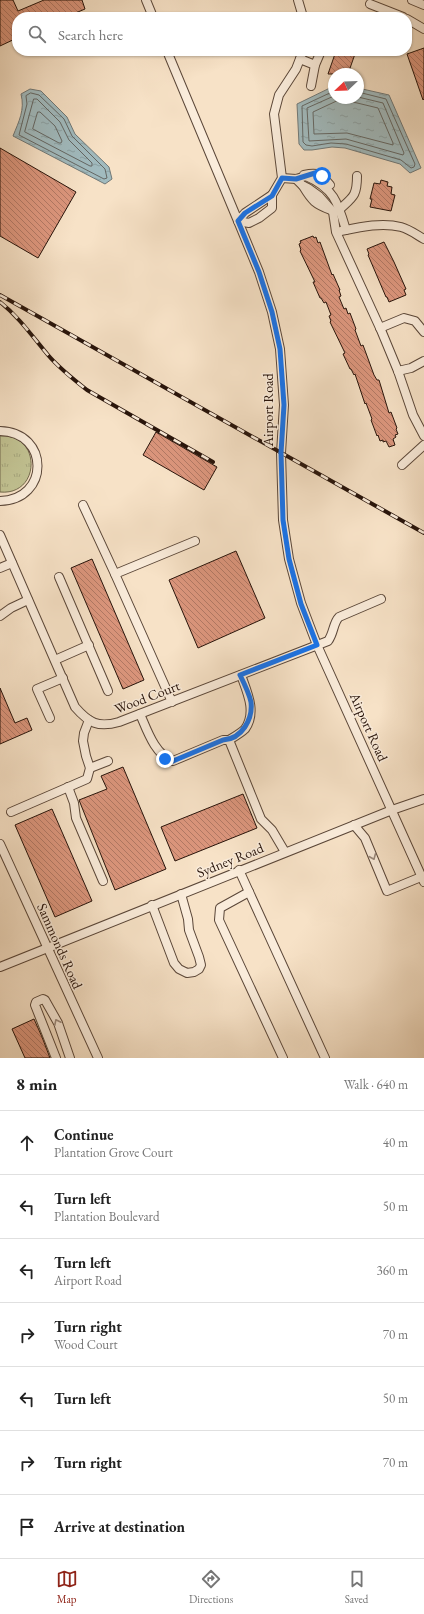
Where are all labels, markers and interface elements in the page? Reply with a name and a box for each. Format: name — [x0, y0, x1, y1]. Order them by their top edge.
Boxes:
search box — [12, 12, 412, 56]
icon: search — [26, 23, 48, 45]
text: Search here — [58, 25, 123, 44]
north arrow — [328, 68, 364, 104]
route start — [313, 167, 331, 185]
street label: Airport Road — [259, 373, 277, 448]
street label: Wood Court — [112, 676, 183, 718]
street label: Airport Road — [345, 689, 392, 765]
route end — [156, 750, 174, 768]
street label: Sydney Road — [194, 838, 267, 882]
one-way arrow — [368, 853, 376, 860]
street label: Sammonds Road — [33, 900, 87, 992]
one-way arrow — [54, 1018, 62, 1026]
text: 8 min — [16, 1073, 57, 1095]
text: Walk · 640 m — [344, 1076, 408, 1093]
text: Continue — [54, 1125, 114, 1144]
icon: ahead — [16, 1132, 38, 1154]
text: 40 m — [383, 1134, 408, 1151]
text: Plantation Grove Court — [54, 1144, 173, 1161]
text: Turn left — [54, 1189, 111, 1208]
icon: left — [16, 1196, 38, 1218]
text: 50 m — [383, 1198, 408, 1215]
text: Plantation Boulevard — [54, 1208, 160, 1225]
text: Turn left — [54, 1253, 111, 1272]
icon: left — [16, 1260, 38, 1282]
text: 360 m — [377, 1262, 408, 1279]
text: Airport Road — [54, 1272, 122, 1289]
text: Turn right — [54, 1317, 122, 1336]
icon: right — [16, 1324, 38, 1346]
text: 70 m — [383, 1326, 408, 1343]
text: Wood Court — [54, 1336, 118, 1353]
icon: left — [16, 1388, 38, 1410]
text: Turn left — [54, 1389, 111, 1408]
text: 50 m — [383, 1390, 408, 1407]
icon: right — [16, 1452, 38, 1474]
text: Turn right — [54, 1453, 122, 1472]
text: 70 m — [383, 1454, 408, 1471]
icon: arrive — [16, 1516, 38, 1538]
text: Arrive at destination — [54, 1517, 185, 1536]
tab: Map — [56, 1568, 78, 1606]
tab: Directions — [189, 1568, 233, 1606]
tab: Saved — [345, 1568, 368, 1606]

